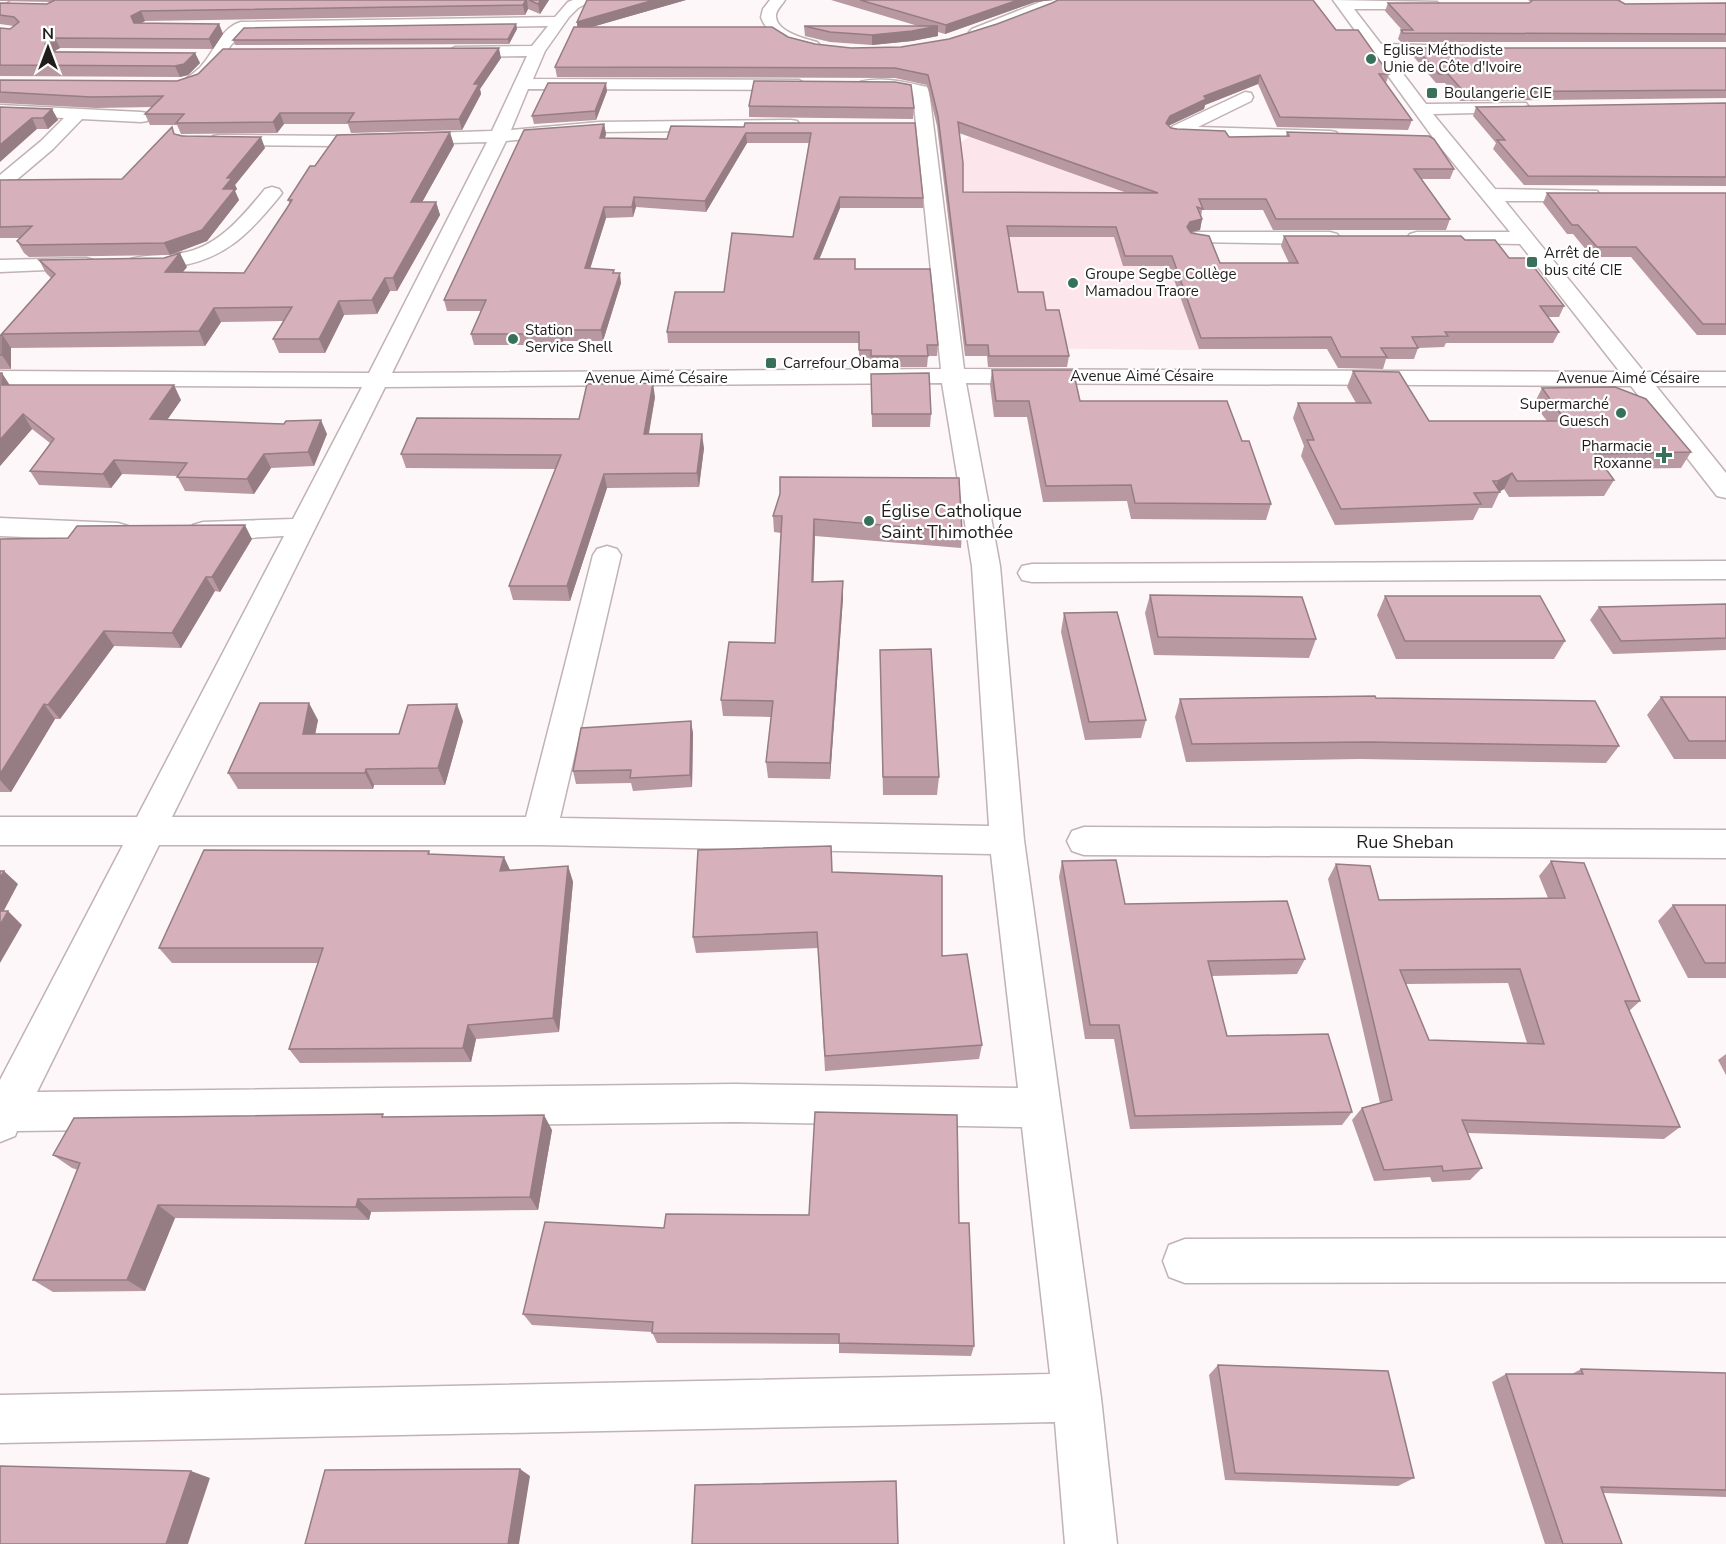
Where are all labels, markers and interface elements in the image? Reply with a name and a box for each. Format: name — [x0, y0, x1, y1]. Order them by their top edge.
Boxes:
north arrow — [18, 18, 78, 78]
text: N — [42, 23, 54, 45]
place label: Eglise Méthodiste Unie de Côte d'Ivoire — [1383, 40, 1522, 77]
marker: Eglise Méthodiste Unie de Côte d'Ivoire — [1364, 52, 1378, 66]
place label: Boulangerie CIE — [1444, 83, 1552, 103]
marker: Boulangerie CIE — [1425, 86, 1439, 100]
place label: Arrêt de bus cité CIE — [1544, 243, 1622, 280]
marker: Arrêt de bus cité CIE — [1525, 255, 1539, 269]
place label: Groupe Segbe Collège Mamadou Traore — [1085, 264, 1237, 301]
marker: Groupe Segbe Collège Mamadou Traore — [1066, 276, 1080, 290]
place label: Station Service Shell — [525, 320, 613, 357]
marker: Station Service Shell — [506, 332, 520, 346]
place label: Carrefour Obama — [783, 353, 899, 373]
marker: Carrefour Obama — [764, 356, 778, 370]
street label: Avenue Aimé Césaire — [1070, 366, 1214, 386]
street label: Avenue Aimé Césaire — [584, 368, 728, 388]
street label: Avenue Aimé Césaire — [1556, 368, 1700, 388]
place label: Supermarché Guesch — [1520, 394, 1609, 431]
marker: Supermarché Guesch — [1614, 406, 1628, 420]
place label: Pharmacie Roxanne — [1581, 436, 1652, 473]
marker: Pharmacie Roxanne — [1657, 448, 1671, 462]
place label: Église Catholique Saint Thimothée — [881, 499, 1022, 544]
marker: Église Catholique Saint Thimothée — [862, 514, 876, 528]
street label: Rue Sheban — [1356, 830, 1454, 854]

